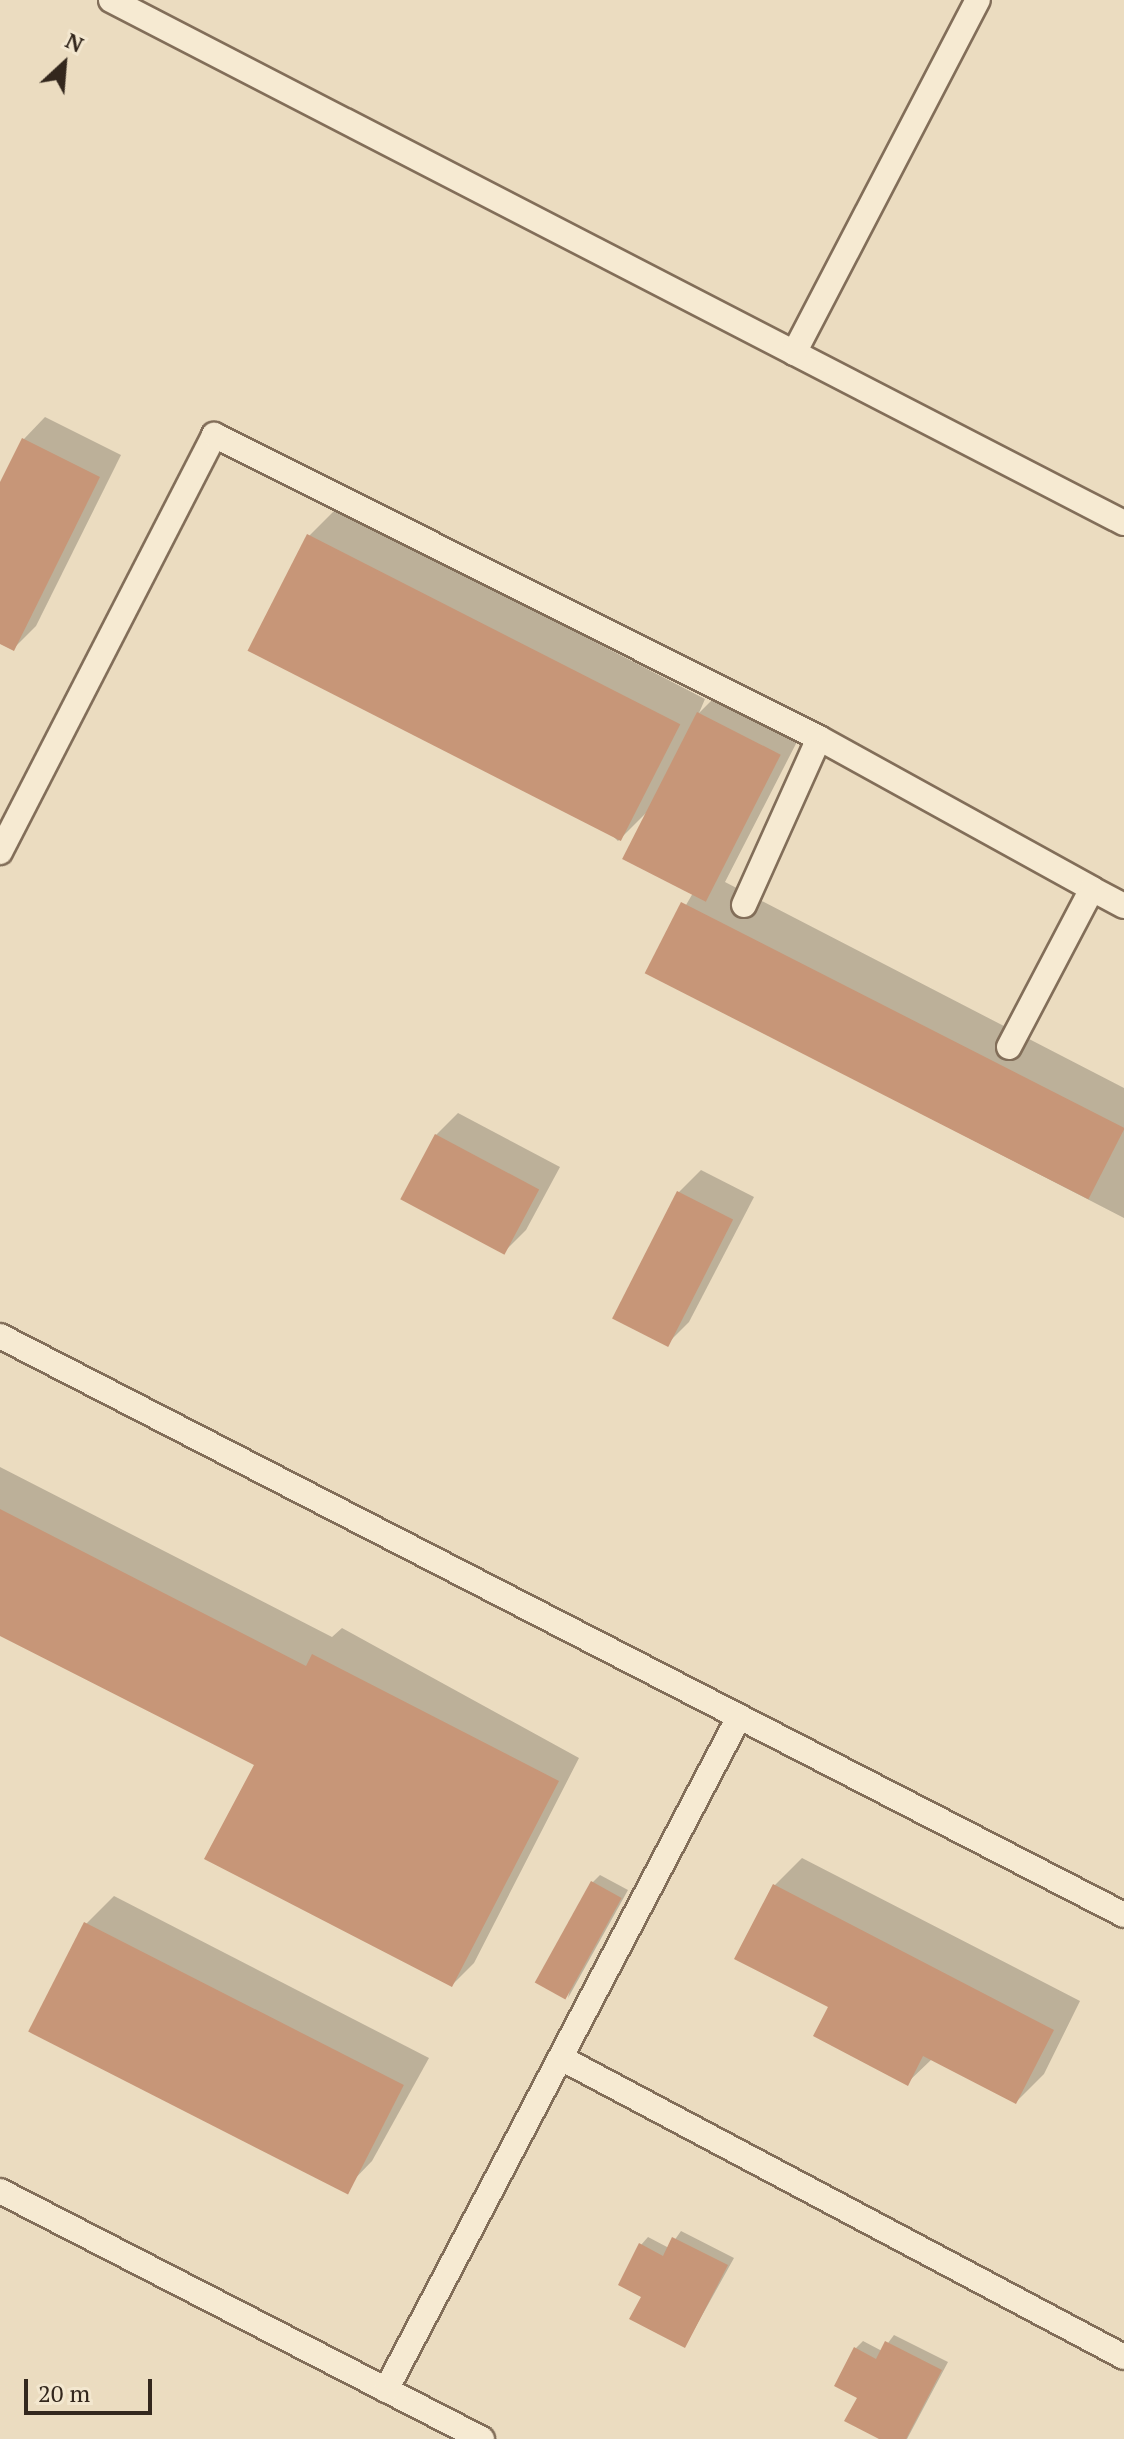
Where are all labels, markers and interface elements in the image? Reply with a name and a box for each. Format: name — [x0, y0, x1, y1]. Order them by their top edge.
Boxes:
north arrow — [24, 24, 104, 104]
text: N — [61, 25, 89, 59]
scale bar — [28, 2363, 156, 2413]
text: 20 m — [38, 2377, 90, 2409]

